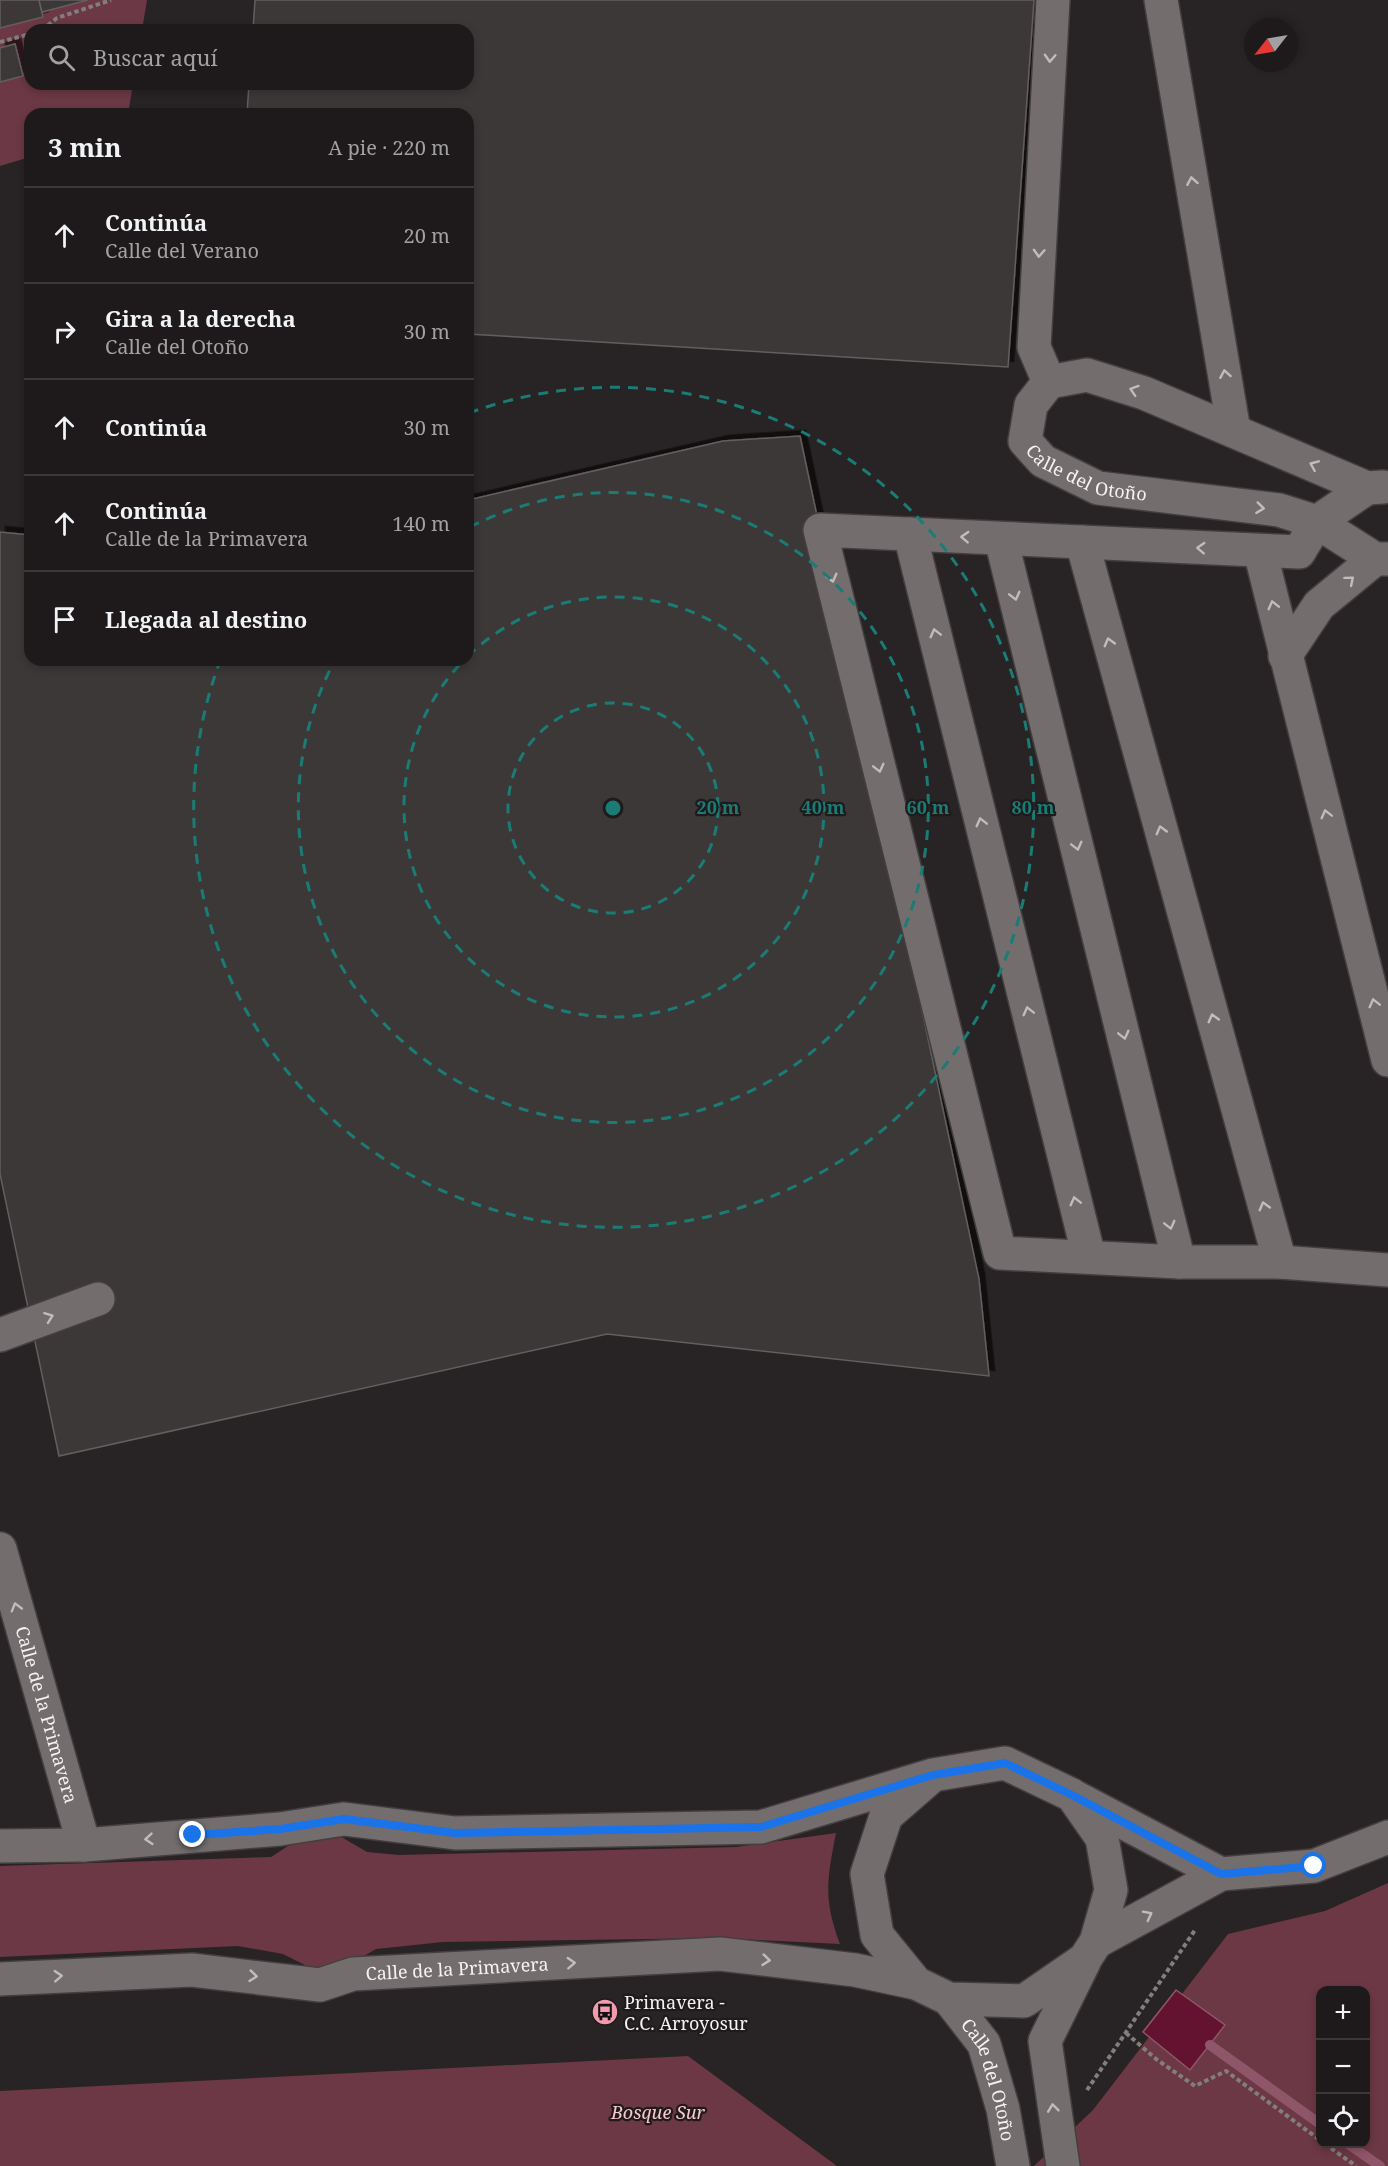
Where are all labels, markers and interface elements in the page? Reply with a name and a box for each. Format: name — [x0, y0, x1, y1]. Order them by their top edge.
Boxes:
north arrow — [1244, 18, 1298, 72]
search box — [24, 24, 474, 90]
icon: search — [45, 41, 78, 74]
text: Buscar aquí — [93, 42, 217, 72]
one-way arrow — [1044, 54, 1057, 63]
text: 3 min — [48, 129, 122, 165]
text: A pie · 220 m — [328, 134, 450, 161]
one-way arrow — [1186, 177, 1199, 187]
text: Continúa — [105, 207, 207, 237]
icon: ahead — [48, 219, 81, 252]
text: 20 m — [404, 222, 450, 249]
text: Calle del Verano — [105, 237, 259, 264]
one-way arrow — [1033, 249, 1046, 258]
text: Gira a la derecha — [105, 303, 296, 333]
icon: right — [48, 315, 81, 348]
text: 30 m — [404, 318, 450, 345]
text: Calle del Otoño — [105, 333, 249, 360]
one-way arrow — [1219, 369, 1231, 378]
one-way arrow — [1129, 384, 1140, 397]
icon: ahead — [48, 411, 81, 444]
text: Continúa — [105, 412, 207, 442]
text: 30 m — [404, 414, 450, 441]
street label: Calle del Otoño — [1021, 439, 1148, 506]
one-way arrow — [1309, 460, 1320, 472]
text: Continúa — [105, 495, 207, 525]
one-way arrow — [1255, 501, 1265, 514]
icon: ahead — [48, 507, 81, 540]
text: 140 m — [392, 510, 450, 537]
text: Calle de la Primavera — [105, 525, 308, 552]
one-way arrow — [960, 531, 969, 544]
one-way arrow — [1197, 542, 1206, 555]
one-way arrow — [824, 573, 837, 583]
one-way arrow — [1343, 576, 1354, 587]
one-way arrow — [1007, 590, 1020, 600]
one-way arrow — [1267, 600, 1280, 610]
icon: arrive — [48, 603, 81, 636]
text: Llegada al destino — [105, 604, 307, 634]
one-way arrow — [929, 628, 942, 638]
one-way arrow — [1104, 637, 1116, 648]
one-way arrow — [871, 762, 884, 772]
text: 20 m — [697, 795, 740, 819]
text: 40 m — [802, 795, 845, 819]
text: 60 m — [907, 795, 950, 819]
text: 80 m — [1012, 795, 1055, 819]
centre of rings — [603, 798, 623, 818]
one-way arrow — [1320, 809, 1333, 819]
one-way arrow — [976, 817, 989, 827]
one-way arrow — [1156, 825, 1168, 836]
one-way arrow — [1069, 841, 1082, 851]
one-way arrow — [1368, 998, 1381, 1008]
one-way arrow — [1022, 1006, 1035, 1016]
one-way arrow — [1207, 1013, 1220, 1023]
one-way arrow — [1116, 1030, 1129, 1040]
one-way arrow — [1069, 1196, 1082, 1206]
one-way arrow — [1259, 1201, 1272, 1211]
one-way arrow — [1163, 1219, 1176, 1229]
one-way arrow — [43, 1311, 54, 1324]
one-way arrow — [11, 1602, 23, 1613]
street label: Calle de la Primavera — [10, 1623, 84, 1806]
route end — [179, 1821, 205, 1847]
one-way arrow — [145, 1832, 154, 1845]
route start — [1300, 1852, 1326, 1878]
one-way arrow — [1142, 1911, 1153, 1922]
street label: Calle de la Primavera — [365, 1951, 549, 1985]
one-way arrow — [761, 1953, 770, 1965]
one-way arrow — [567, 1956, 576, 1969]
one-way arrow — [248, 1969, 258, 1982]
one-way arrow — [54, 1970, 63, 1983]
map controls — [1316, 1986, 1370, 2148]
button: + — [1316, 1986, 1370, 2040]
place label: Primavera - C.C. Arroyosur — [624, 1990, 748, 2035]
bus stop icon: Primavera - C.C. Arroyosur — [590, 1997, 620, 2027]
street label: Calle del Otoño — [956, 2013, 1020, 2143]
button: − — [1316, 2040, 1370, 2094]
button: locate — [1316, 2094, 1370, 2148]
park label: Bosque Sur — [610, 2100, 706, 2124]
one-way arrow — [1048, 2104, 1060, 2113]

